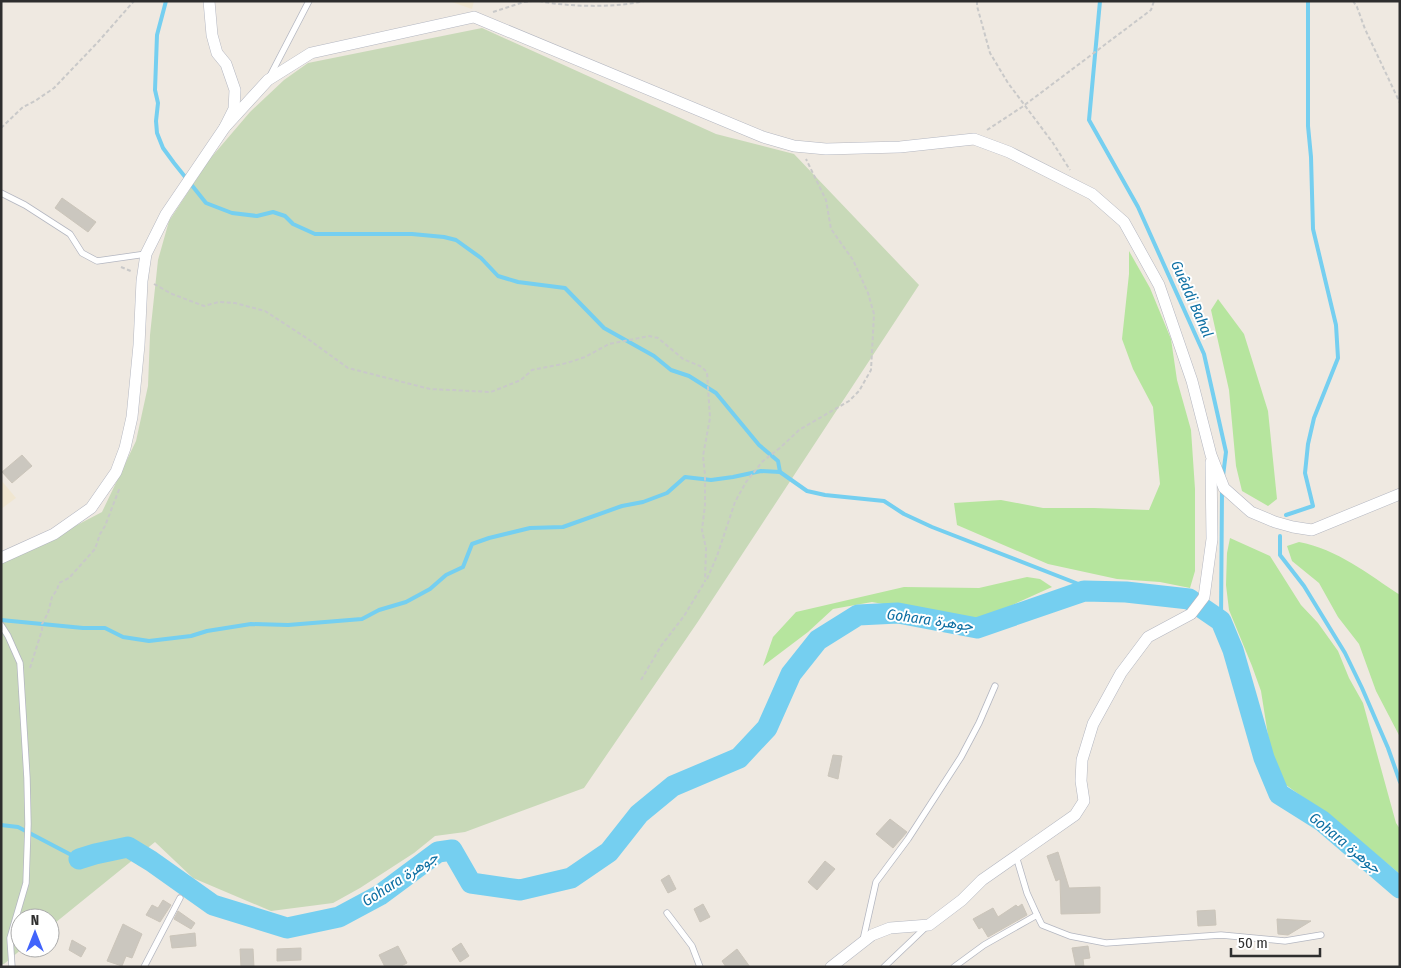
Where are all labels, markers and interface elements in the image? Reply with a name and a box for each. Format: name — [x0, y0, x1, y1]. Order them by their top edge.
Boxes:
water label: Guêddi Bahal — [1167, 258, 1217, 340]
water label: Gohara جوهرة — [886, 605, 975, 635]
water label: Gohara جوهرة — [1306, 809, 1385, 878]
water label: Gohara جوهرة — [359, 847, 442, 910]
north arrow — [10, 908, 60, 958]
text: N — [31, 912, 39, 929]
scale bar — [1231, 926, 1320, 958]
text: 50 m — [1238, 934, 1268, 952]

